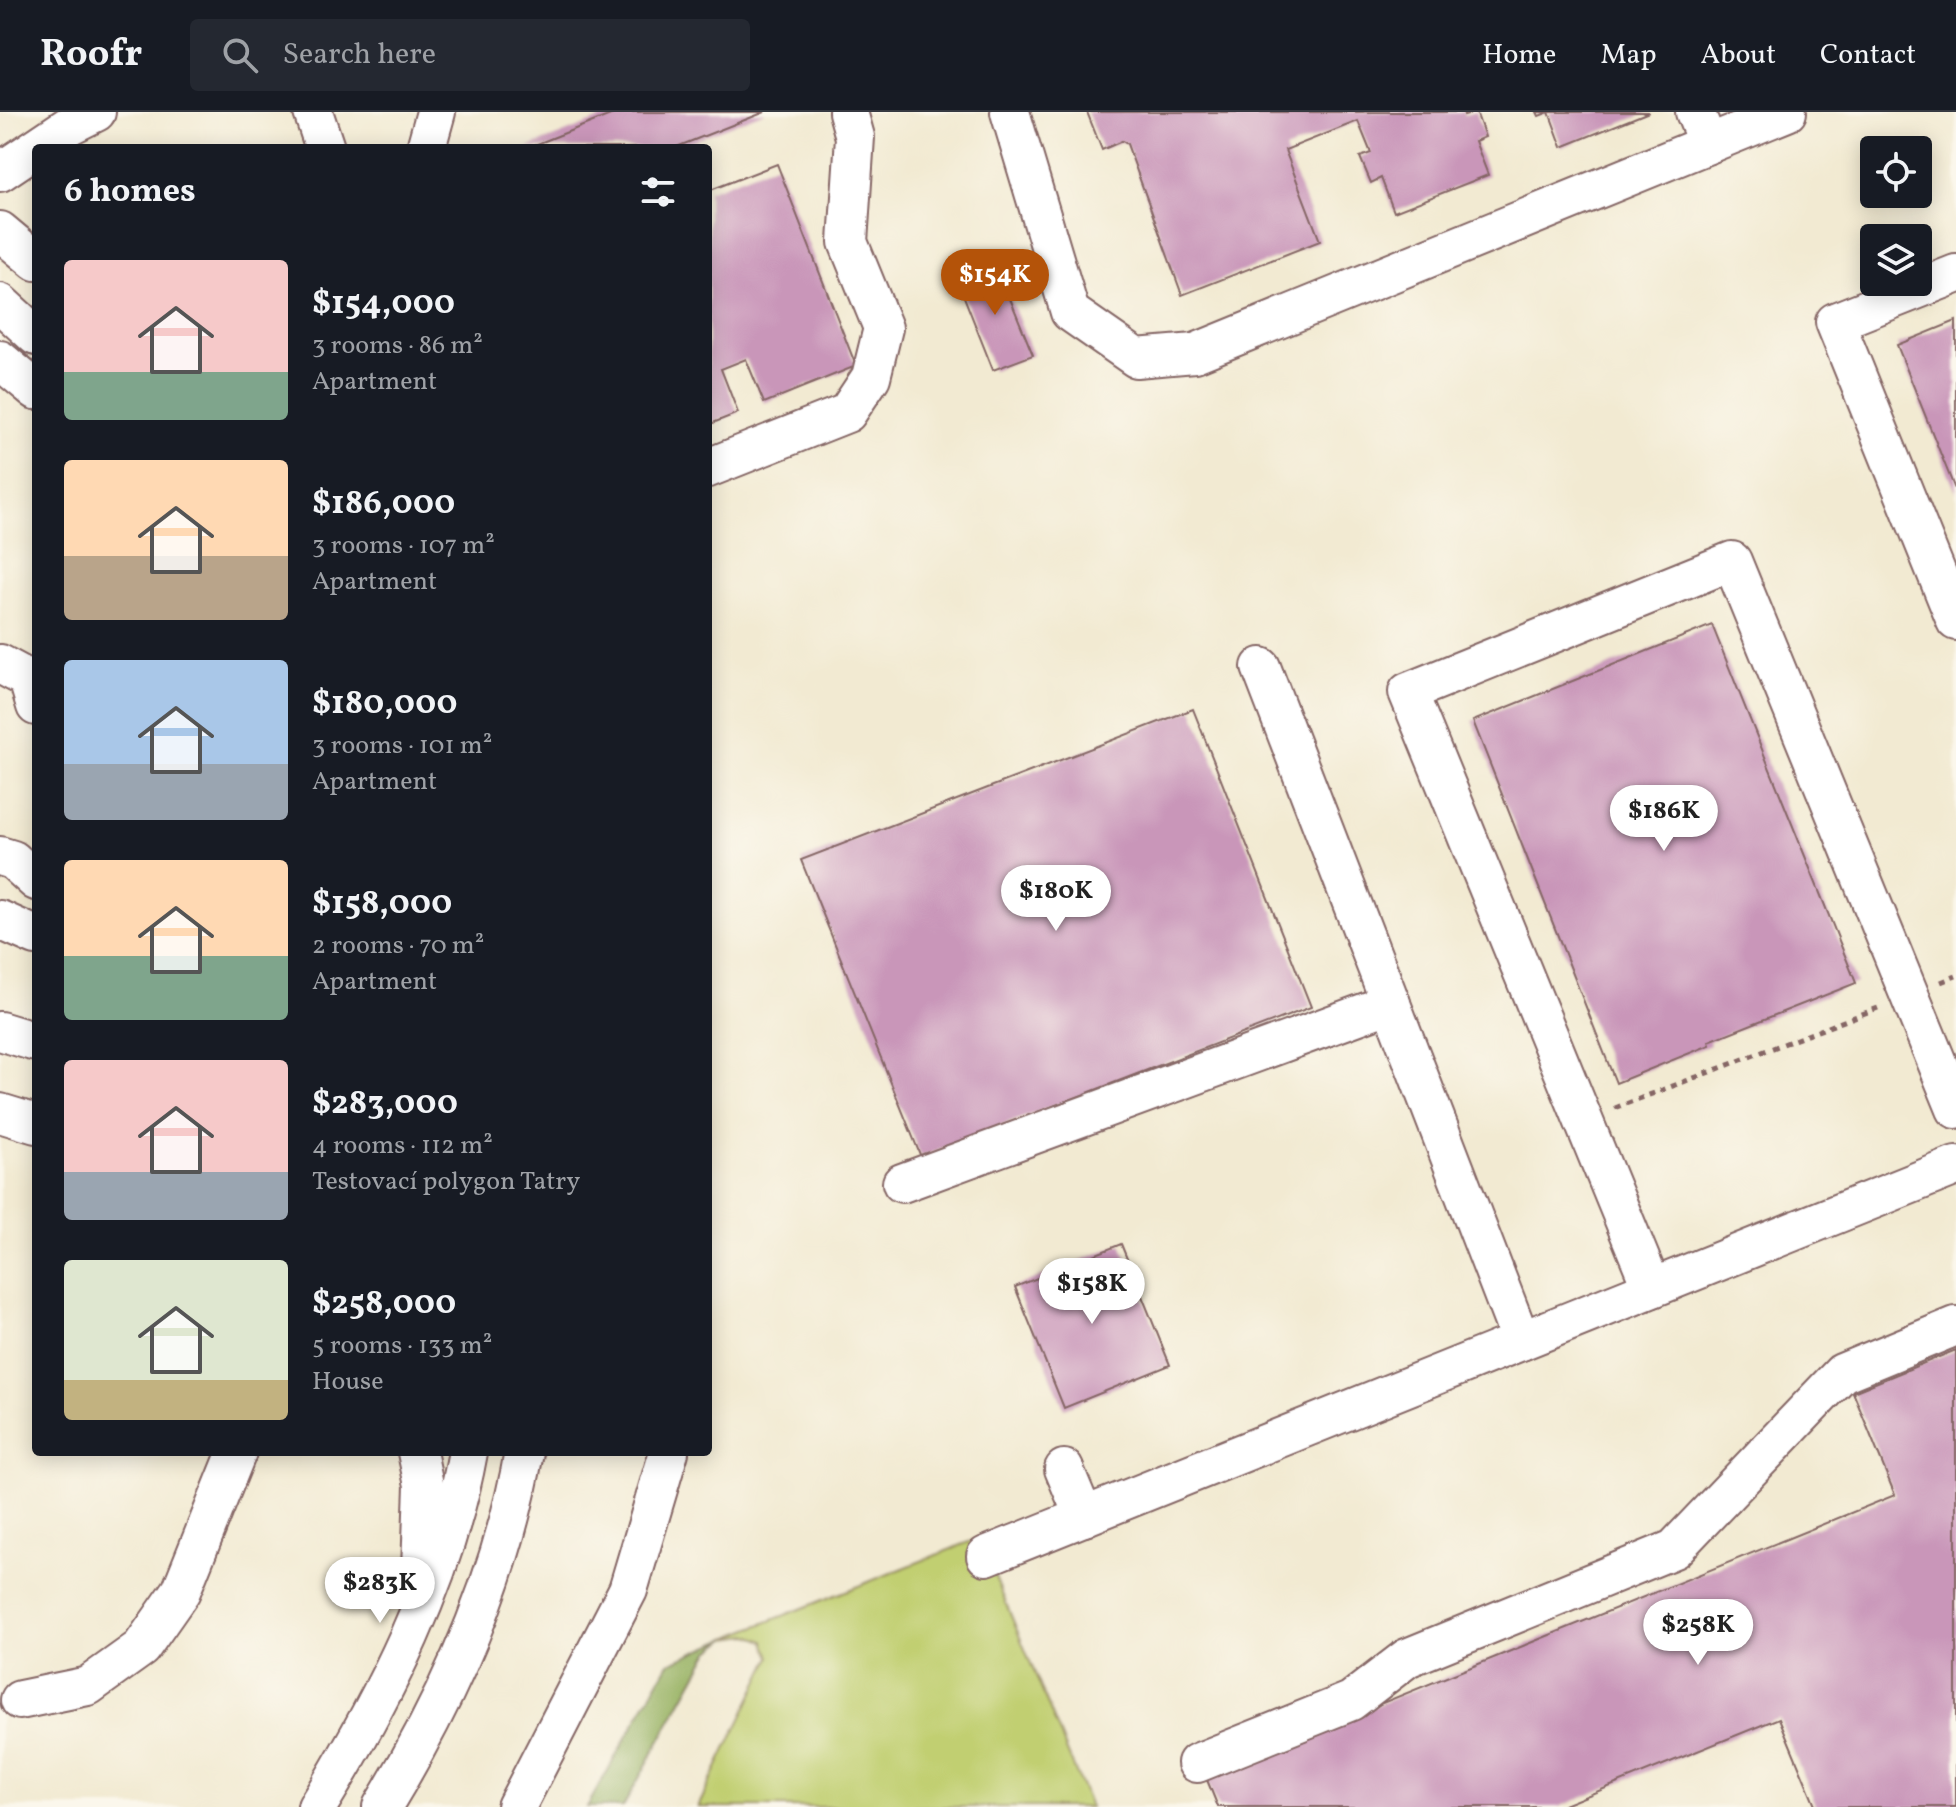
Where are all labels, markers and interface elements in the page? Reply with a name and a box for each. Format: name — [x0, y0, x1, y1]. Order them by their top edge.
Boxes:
search box — [190, 19, 750, 91]
text: Roofr — [40, 29, 142, 82]
icon: search — [218, 33, 262, 77]
text: Search here — [282, 34, 436, 76]
text: Home — [1482, 36, 1556, 75]
text: Map — [1600, 36, 1656, 75]
text: About — [1700, 36, 1776, 75]
text: Contact — [1820, 36, 1916, 75]
map controls — [1860, 136, 1932, 296]
button: locate — [1860, 136, 1932, 208]
text: 6 homes — [64, 169, 196, 216]
icon: filters — [636, 170, 680, 214]
button: layers — [1860, 224, 1932, 296]
pin: $154K — [939, 249, 1051, 317]
text: $154K — [959, 257, 1031, 293]
text: $154,000 — [312, 281, 455, 328]
icon: home — [128, 292, 224, 388]
text: 3 rooms · 86 m² — [312, 328, 483, 364]
text: Apartment — [312, 364, 437, 400]
text: $186,000 — [312, 481, 455, 528]
icon: home — [128, 492, 224, 588]
text: 3 rooms · 107 m² — [312, 528, 495, 564]
text: Apartment — [312, 564, 437, 600]
text: $180,000 — [312, 681, 457, 728]
icon: home — [128, 692, 224, 788]
text: 3 rooms · 101 m² — [312, 728, 492, 764]
text: Apartment — [312, 764, 437, 800]
pin: $186K — [1608, 785, 1720, 853]
text: $186K — [1628, 793, 1700, 829]
pin: $180K — [1000, 865, 1112, 933]
text: $180K — [1019, 873, 1093, 909]
text: $158,000 — [312, 881, 452, 928]
icon: home — [128, 892, 224, 988]
text: 2 rooms · 70 m² — [312, 928, 484, 964]
text: Apartment — [312, 964, 437, 1000]
text: $283,000 — [312, 1081, 458, 1128]
icon: home — [128, 1092, 224, 1188]
text: 4 rooms · 112 m² — [312, 1128, 493, 1164]
text: Testovací polygon Tatry — [312, 1164, 580, 1200]
pin: $158K — [1036, 1258, 1148, 1326]
text: $158K — [1057, 1266, 1127, 1302]
text: $258,000 — [312, 1281, 456, 1328]
icon: home — [128, 1292, 224, 1388]
text: 5 rooms · 133 m² — [312, 1328, 492, 1364]
text: House — [312, 1364, 384, 1400]
pin: $283K — [324, 1557, 436, 1625]
text: $283K — [343, 1565, 417, 1601]
pin: $258K — [1642, 1599, 1754, 1667]
text: $258K — [1661, 1607, 1735, 1643]

